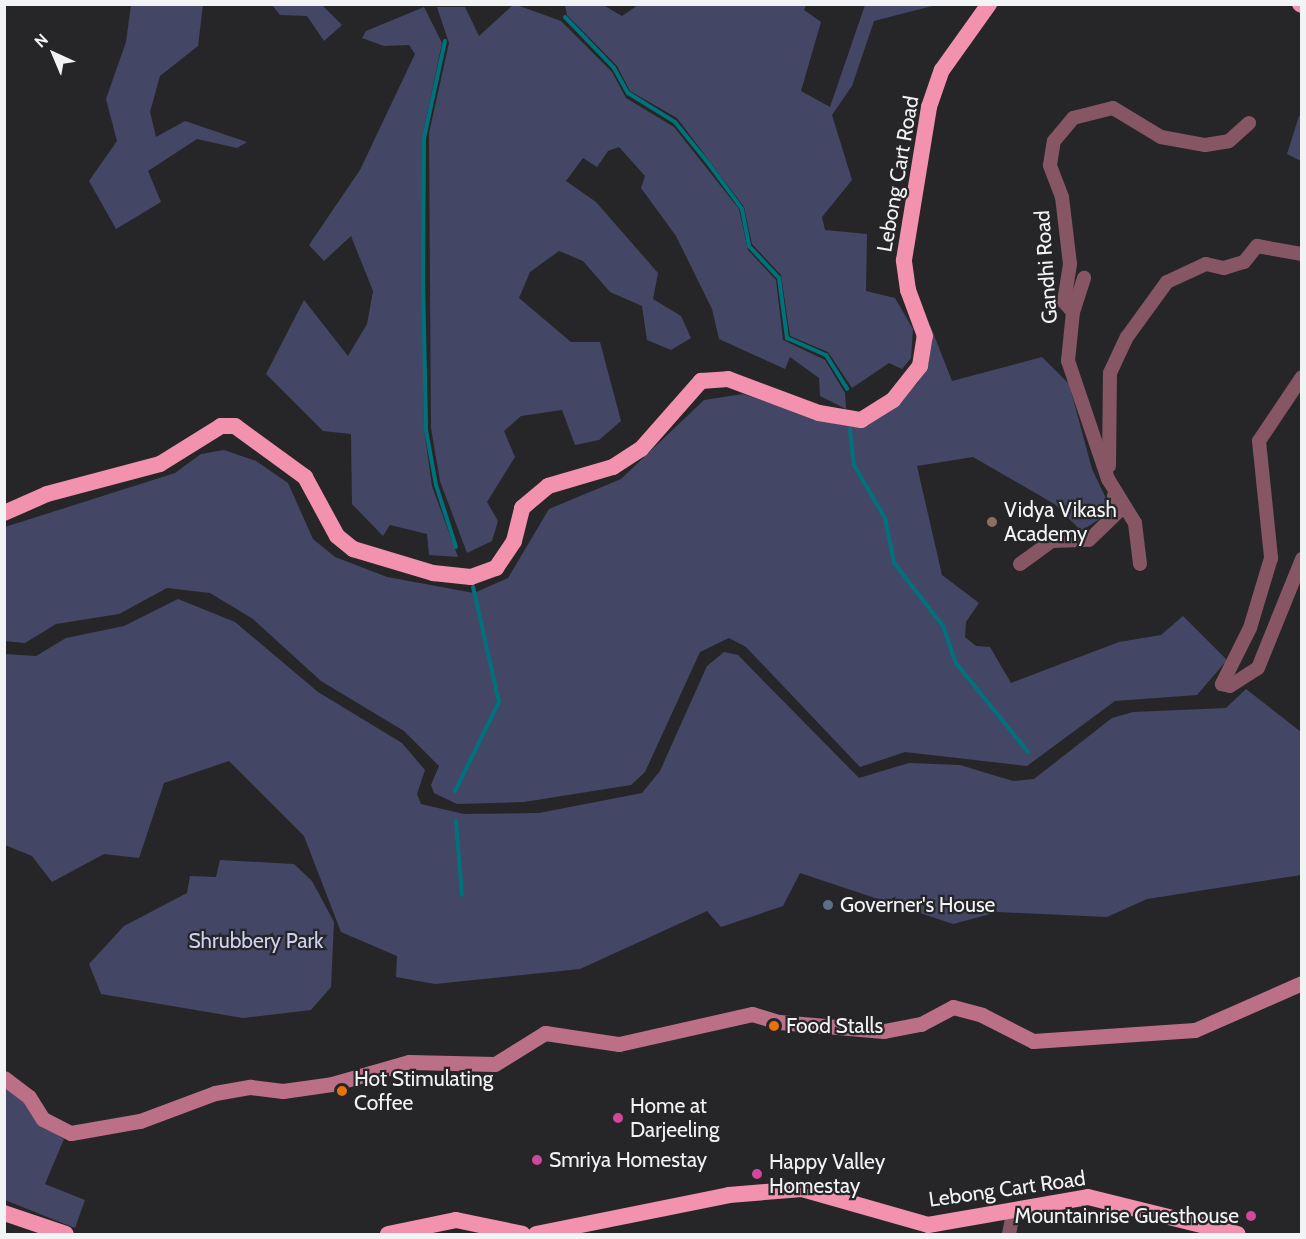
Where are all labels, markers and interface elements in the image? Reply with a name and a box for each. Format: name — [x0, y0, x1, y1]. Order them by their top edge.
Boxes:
north arrow — [24, 24, 84, 84]
text: N — [30, 30, 52, 51]
street label: Lebong Cart Road — [872, 94, 924, 254]
street label: Gandhi Road — [1029, 209, 1063, 325]
place label: Vidya Vikash Academy — [1004, 497, 1117, 547]
marker: Vidya Vikash Academy — [985, 515, 999, 529]
place label: Governer's House — [840, 892, 995, 918]
marker: Governer's House — [821, 898, 835, 912]
park label: Shrubbery Park — [188, 928, 324, 954]
place label: Food Stalls — [786, 1013, 883, 1039]
marker: Food Stalls — [767, 1019, 781, 1033]
place label: Hot Stimulating Coffee — [354, 1066, 493, 1116]
marker: Hot Stimulating Coffee — [335, 1084, 349, 1098]
place label: Home at Darjeeling — [630, 1093, 719, 1143]
marker: Home at Darjeeling — [611, 1111, 625, 1125]
place label: Smriya Homestay — [549, 1147, 707, 1173]
place label: Happy Valley Homestay — [769, 1149, 885, 1199]
marker: Smriya Homestay — [530, 1153, 544, 1167]
street label: Lebong Cart Road — [927, 1166, 1087, 1212]
marker: Happy Valley Homestay — [750, 1167, 764, 1181]
place label: Mountainrise Guesthouse — [1015, 1203, 1239, 1229]
marker: Mountainrise Guesthouse — [1244, 1209, 1258, 1223]

